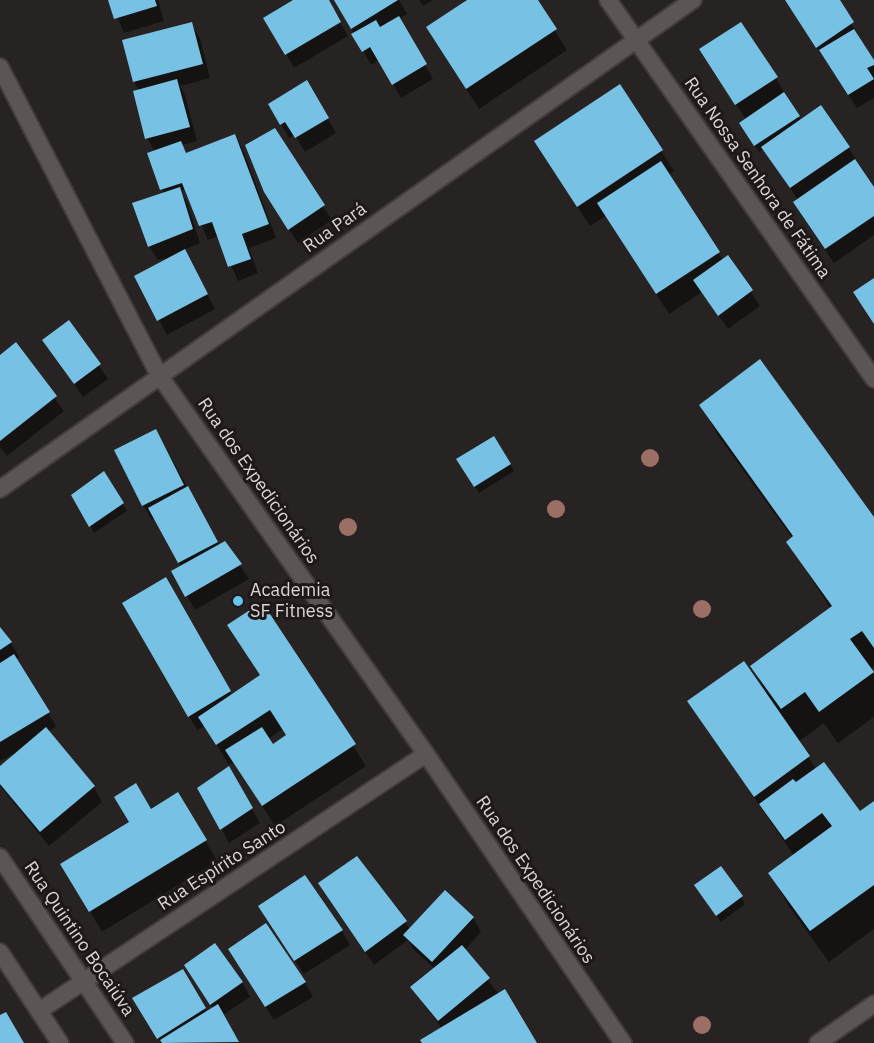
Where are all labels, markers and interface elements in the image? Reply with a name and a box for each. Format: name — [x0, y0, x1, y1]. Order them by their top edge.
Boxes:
street label: Rua Nossa Senhora de Fátima — [679, 73, 835, 283]
street label: Rua Pará — [299, 198, 371, 258]
street label: Rua dos Expedicionários — [193, 394, 323, 568]
place label: Academia SF Fitness — [250, 580, 333, 622]
marker: Academia SF Fitness — [231, 594, 245, 608]
street label: Rua dos Expedicionários — [471, 792, 599, 968]
street label: Rua Espírito Santo — [154, 817, 290, 915]
street label: Rua Quintino Bocaiúva — [19, 857, 139, 1021]

